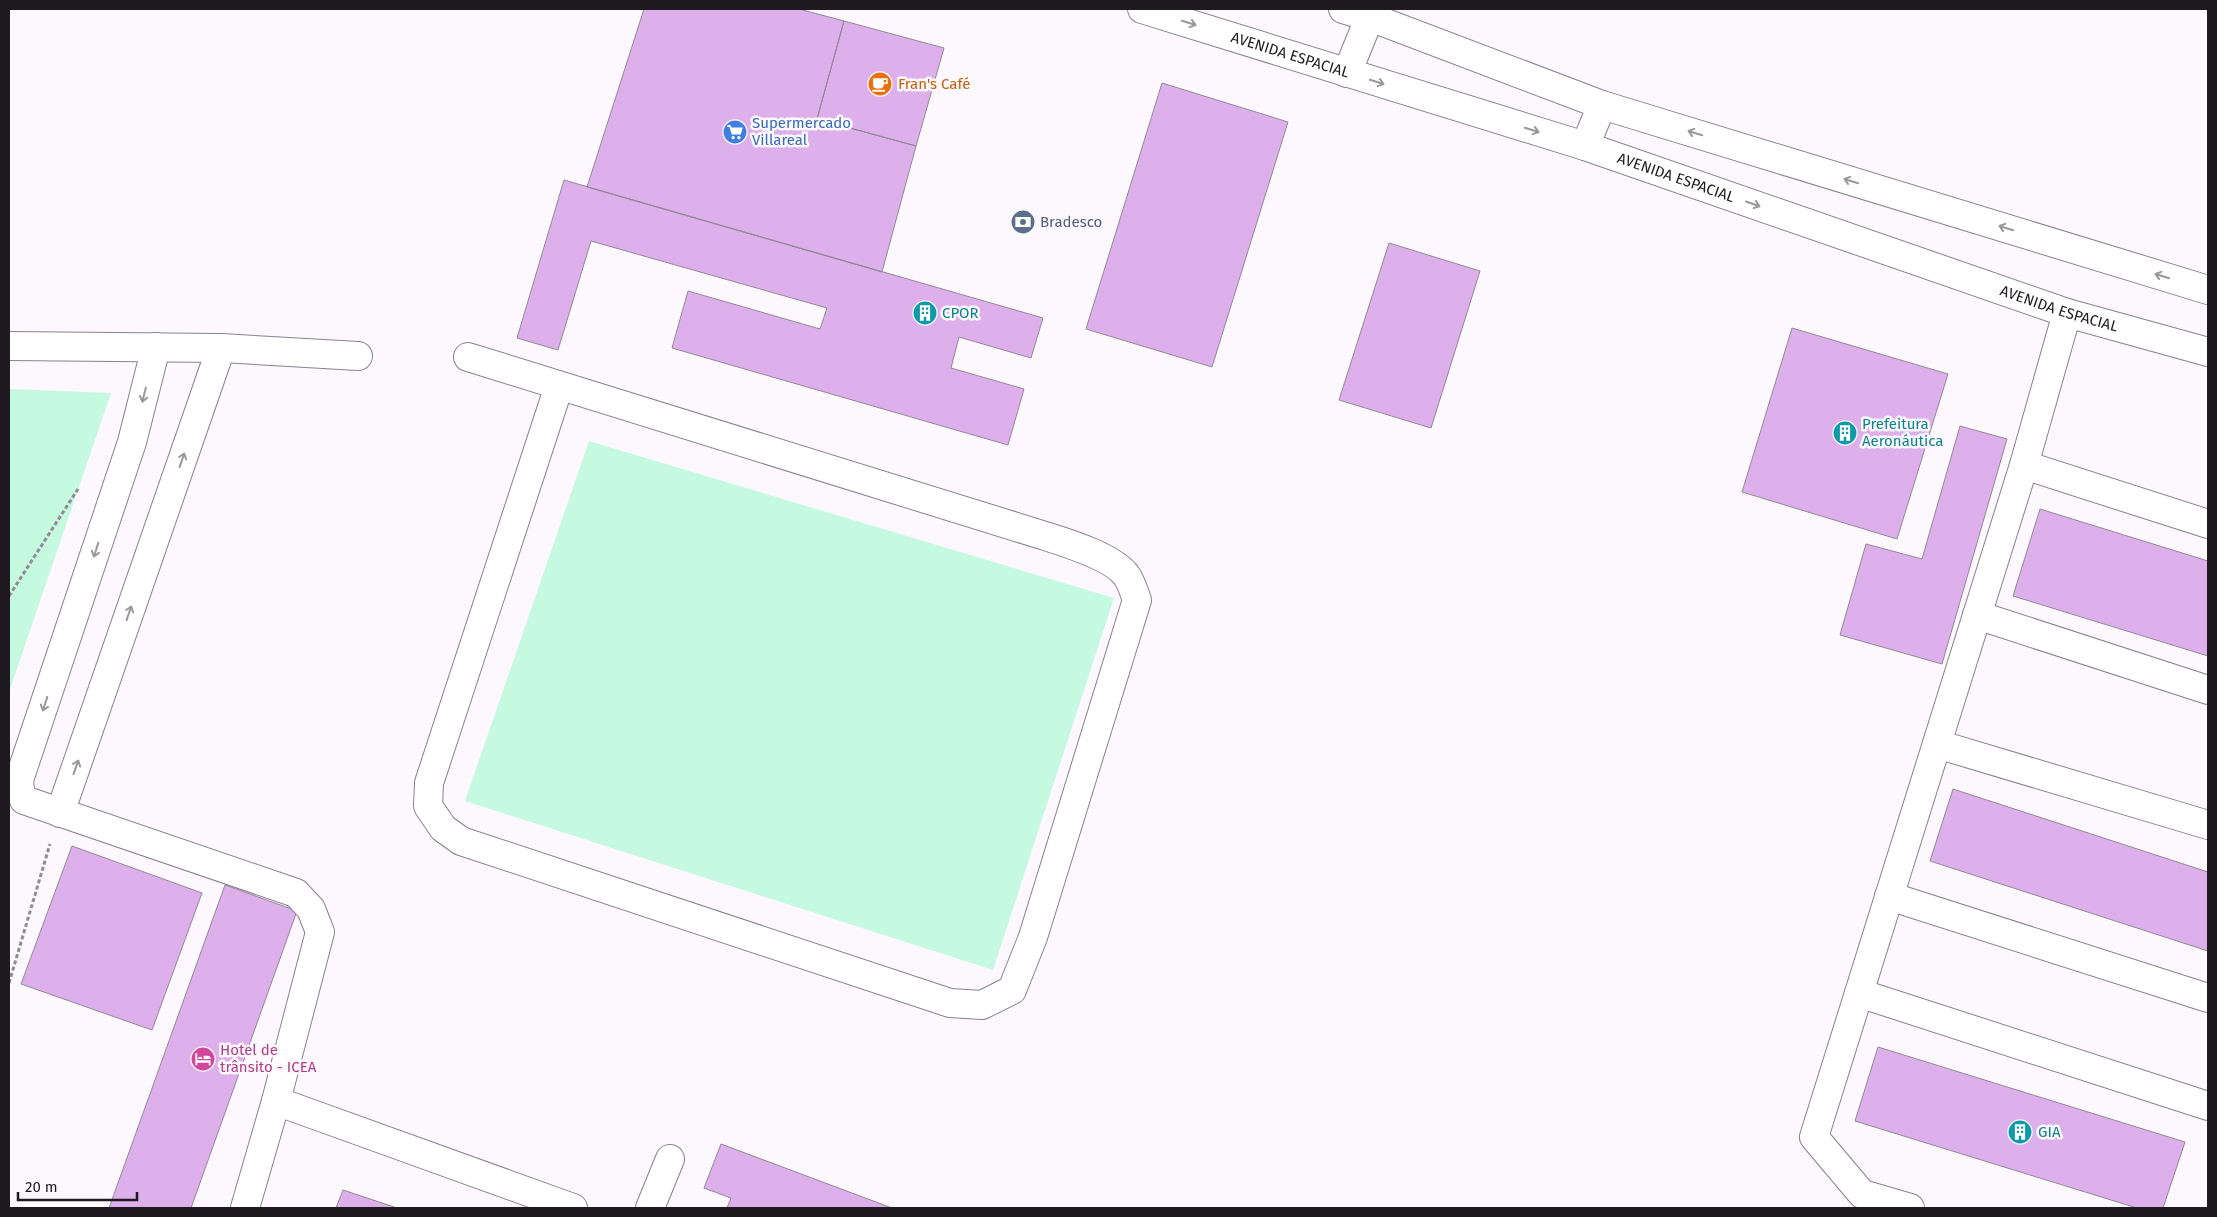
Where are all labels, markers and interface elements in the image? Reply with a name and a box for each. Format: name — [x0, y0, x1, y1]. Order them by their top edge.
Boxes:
one-way arrow — [1180, 19, 1196, 29]
street label: AVENIDA ESPACIAL — [1229, 28, 1352, 82]
cafe icon: Fran's Café — [867, 71, 893, 97]
place label: Fran's Café — [898, 75, 970, 93]
one-way arrow — [1369, 78, 1384, 87]
place label: Supermercado Villareal — [752, 114, 851, 149]
supermarket icon: Supermercado Villareal — [722, 119, 748, 145]
one-way arrow — [1524, 125, 1540, 135]
one-way arrow — [1688, 128, 1704, 138]
street label: AVENIDA ESPACIAL — [1615, 149, 1737, 206]
one-way arrow — [1843, 175, 1859, 185]
one-way arrow — [1744, 200, 1760, 209]
bank icon: Bradesco — [1010, 209, 1036, 235]
place label: Bradesco — [1040, 213, 1102, 231]
one-way arrow — [1999, 223, 2015, 233]
one-way arrow — [2154, 270, 2170, 280]
street label: AVENIDA ESPACIAL — [1998, 282, 2121, 336]
building icon: CPOR — [912, 300, 938, 326]
place label: CPOR — [942, 304, 979, 322]
one-way arrow — [139, 386, 148, 402]
place label: Prefeitura Aeronáutica — [1862, 415, 1943, 450]
building icon: Prefeitura Aeronáutica — [1832, 420, 1858, 446]
one-way arrow — [178, 452, 187, 468]
one-way arrow — [91, 542, 100, 557]
one-way arrow — [125, 606, 134, 622]
one-way arrow — [39, 696, 49, 712]
one-way arrow — [71, 759, 81, 775]
place label: Hotel de trânsito - ICEA — [220, 1041, 317, 1076]
hotel icon: Hotel de trânsito - ICEA — [190, 1046, 216, 1072]
building icon: GIA — [2007, 1119, 2033, 1145]
place label: GIA — [2038, 1123, 2061, 1141]
scale bar — [18, 1170, 136, 1202]
text: 20 m — [25, 1178, 58, 1196]

